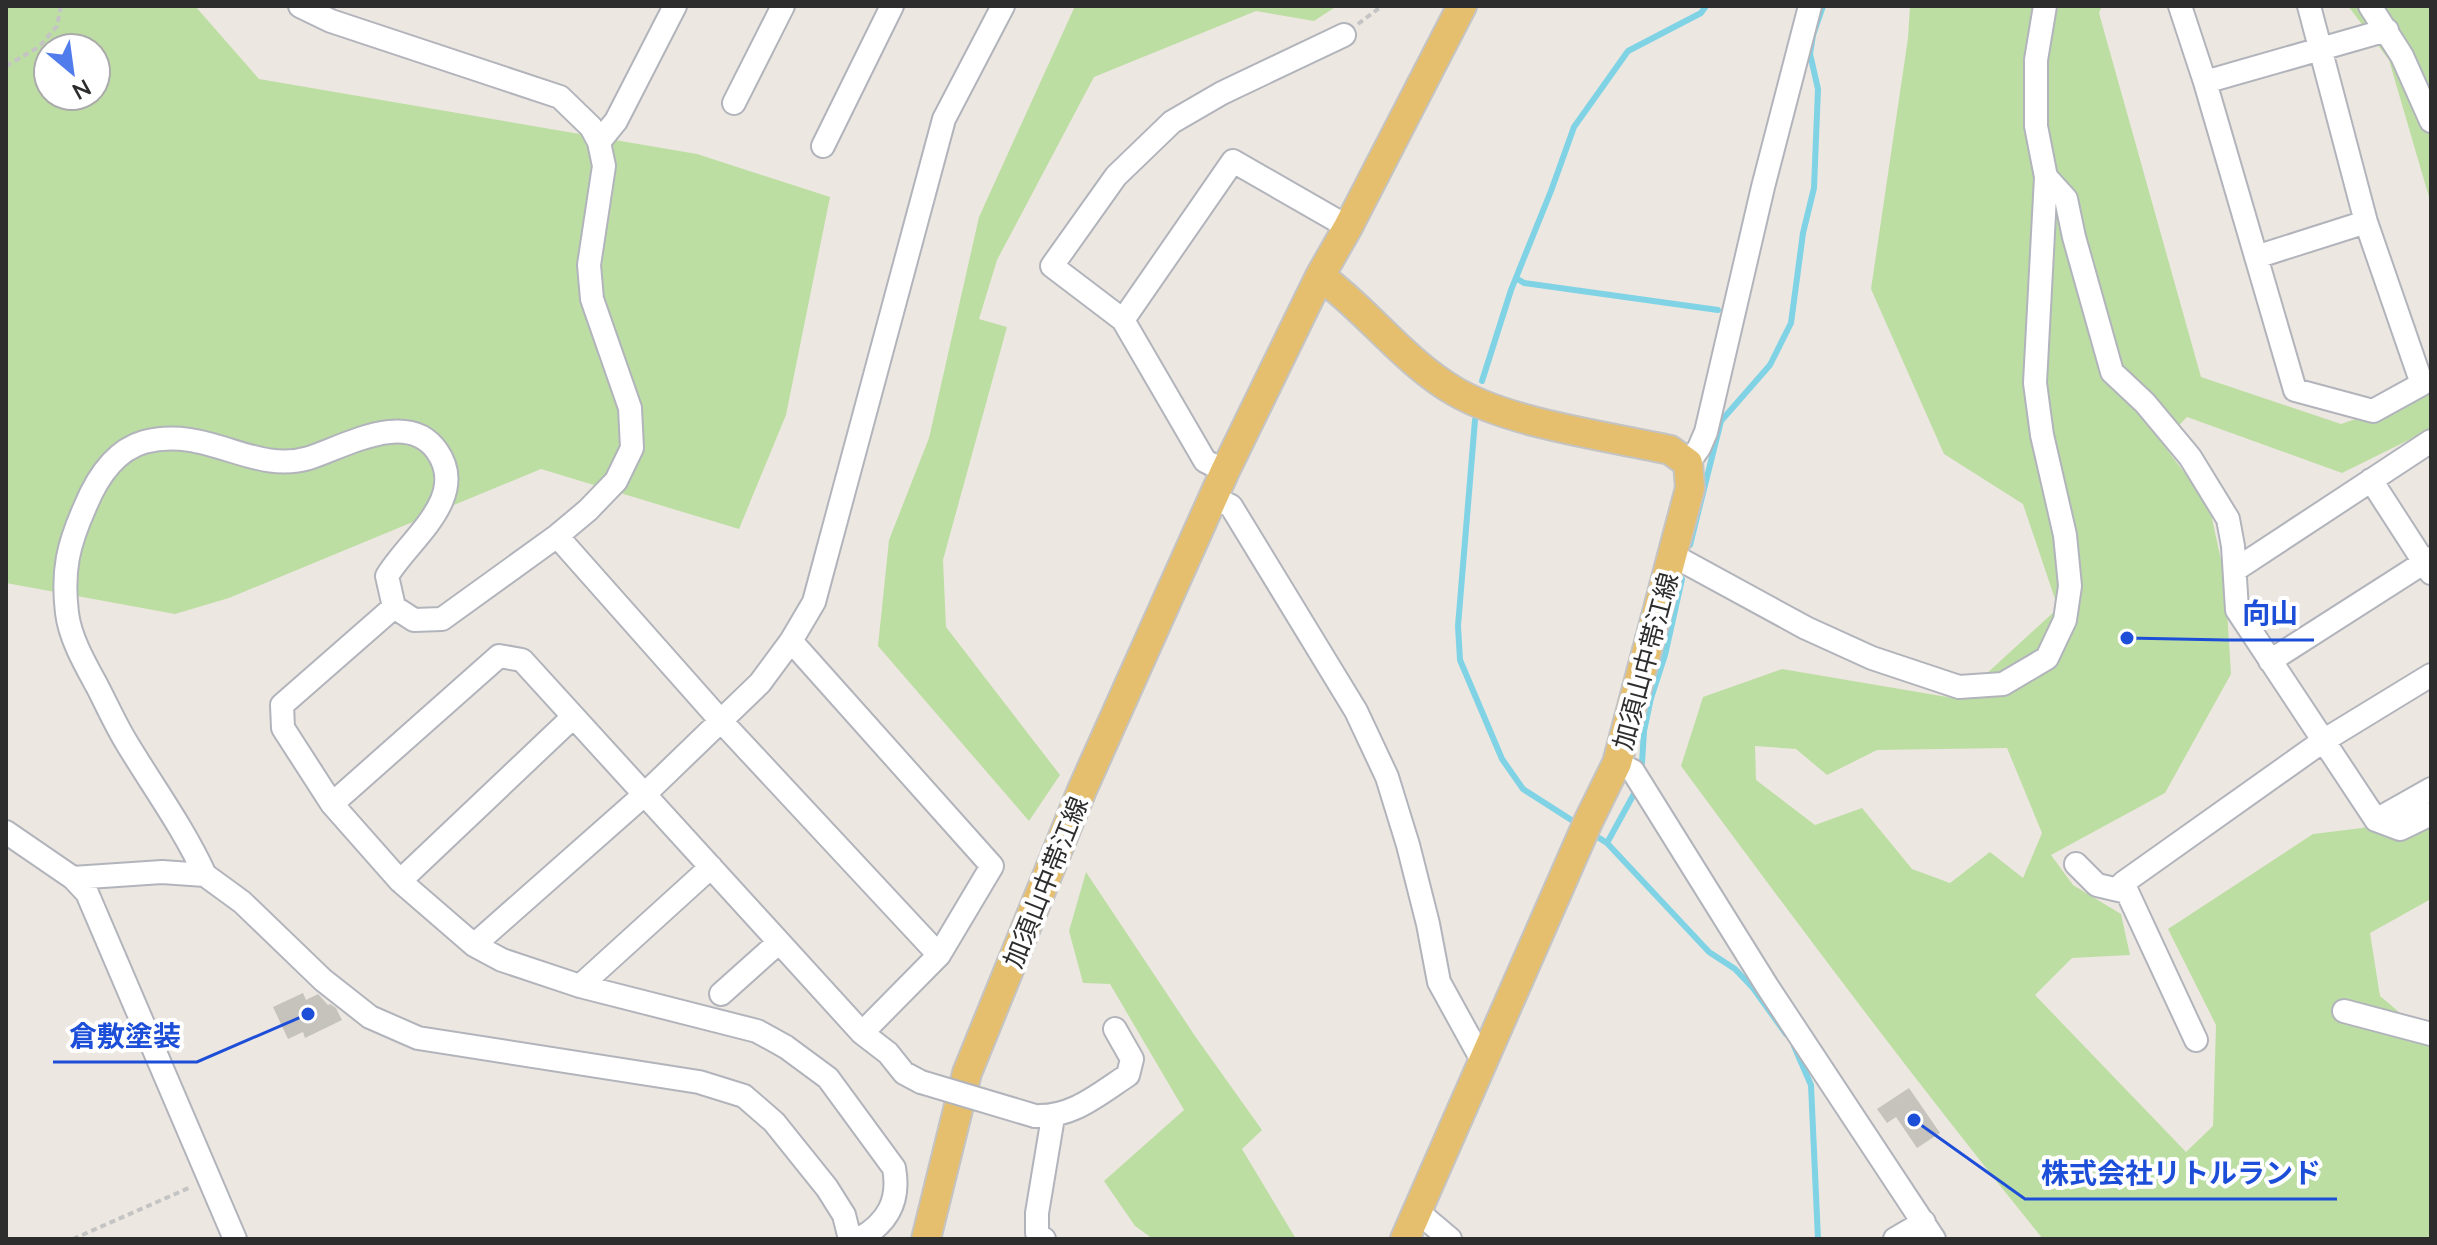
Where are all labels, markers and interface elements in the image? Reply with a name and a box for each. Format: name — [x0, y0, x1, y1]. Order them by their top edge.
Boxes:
north arrow — [32, 32, 112, 112]
text: N — [68, 74, 96, 106]
street label: 加須山中帯江線 — [1606, 569, 1684, 753]
callout: 向山 — [2226, 588, 2314, 640]
text: 向山 — [2242, 595, 2298, 629]
street label: 加須山中帯江線 — [996, 792, 1094, 972]
callout: 倉敷塗装 — [53, 1010, 197, 1062]
text: 倉敷塗装 — [69, 1018, 181, 1052]
callout: 株式会社リトルランド — [2025, 1147, 2337, 1199]
text: 株式会社リトルランド — [2041, 1155, 2321, 1189]

